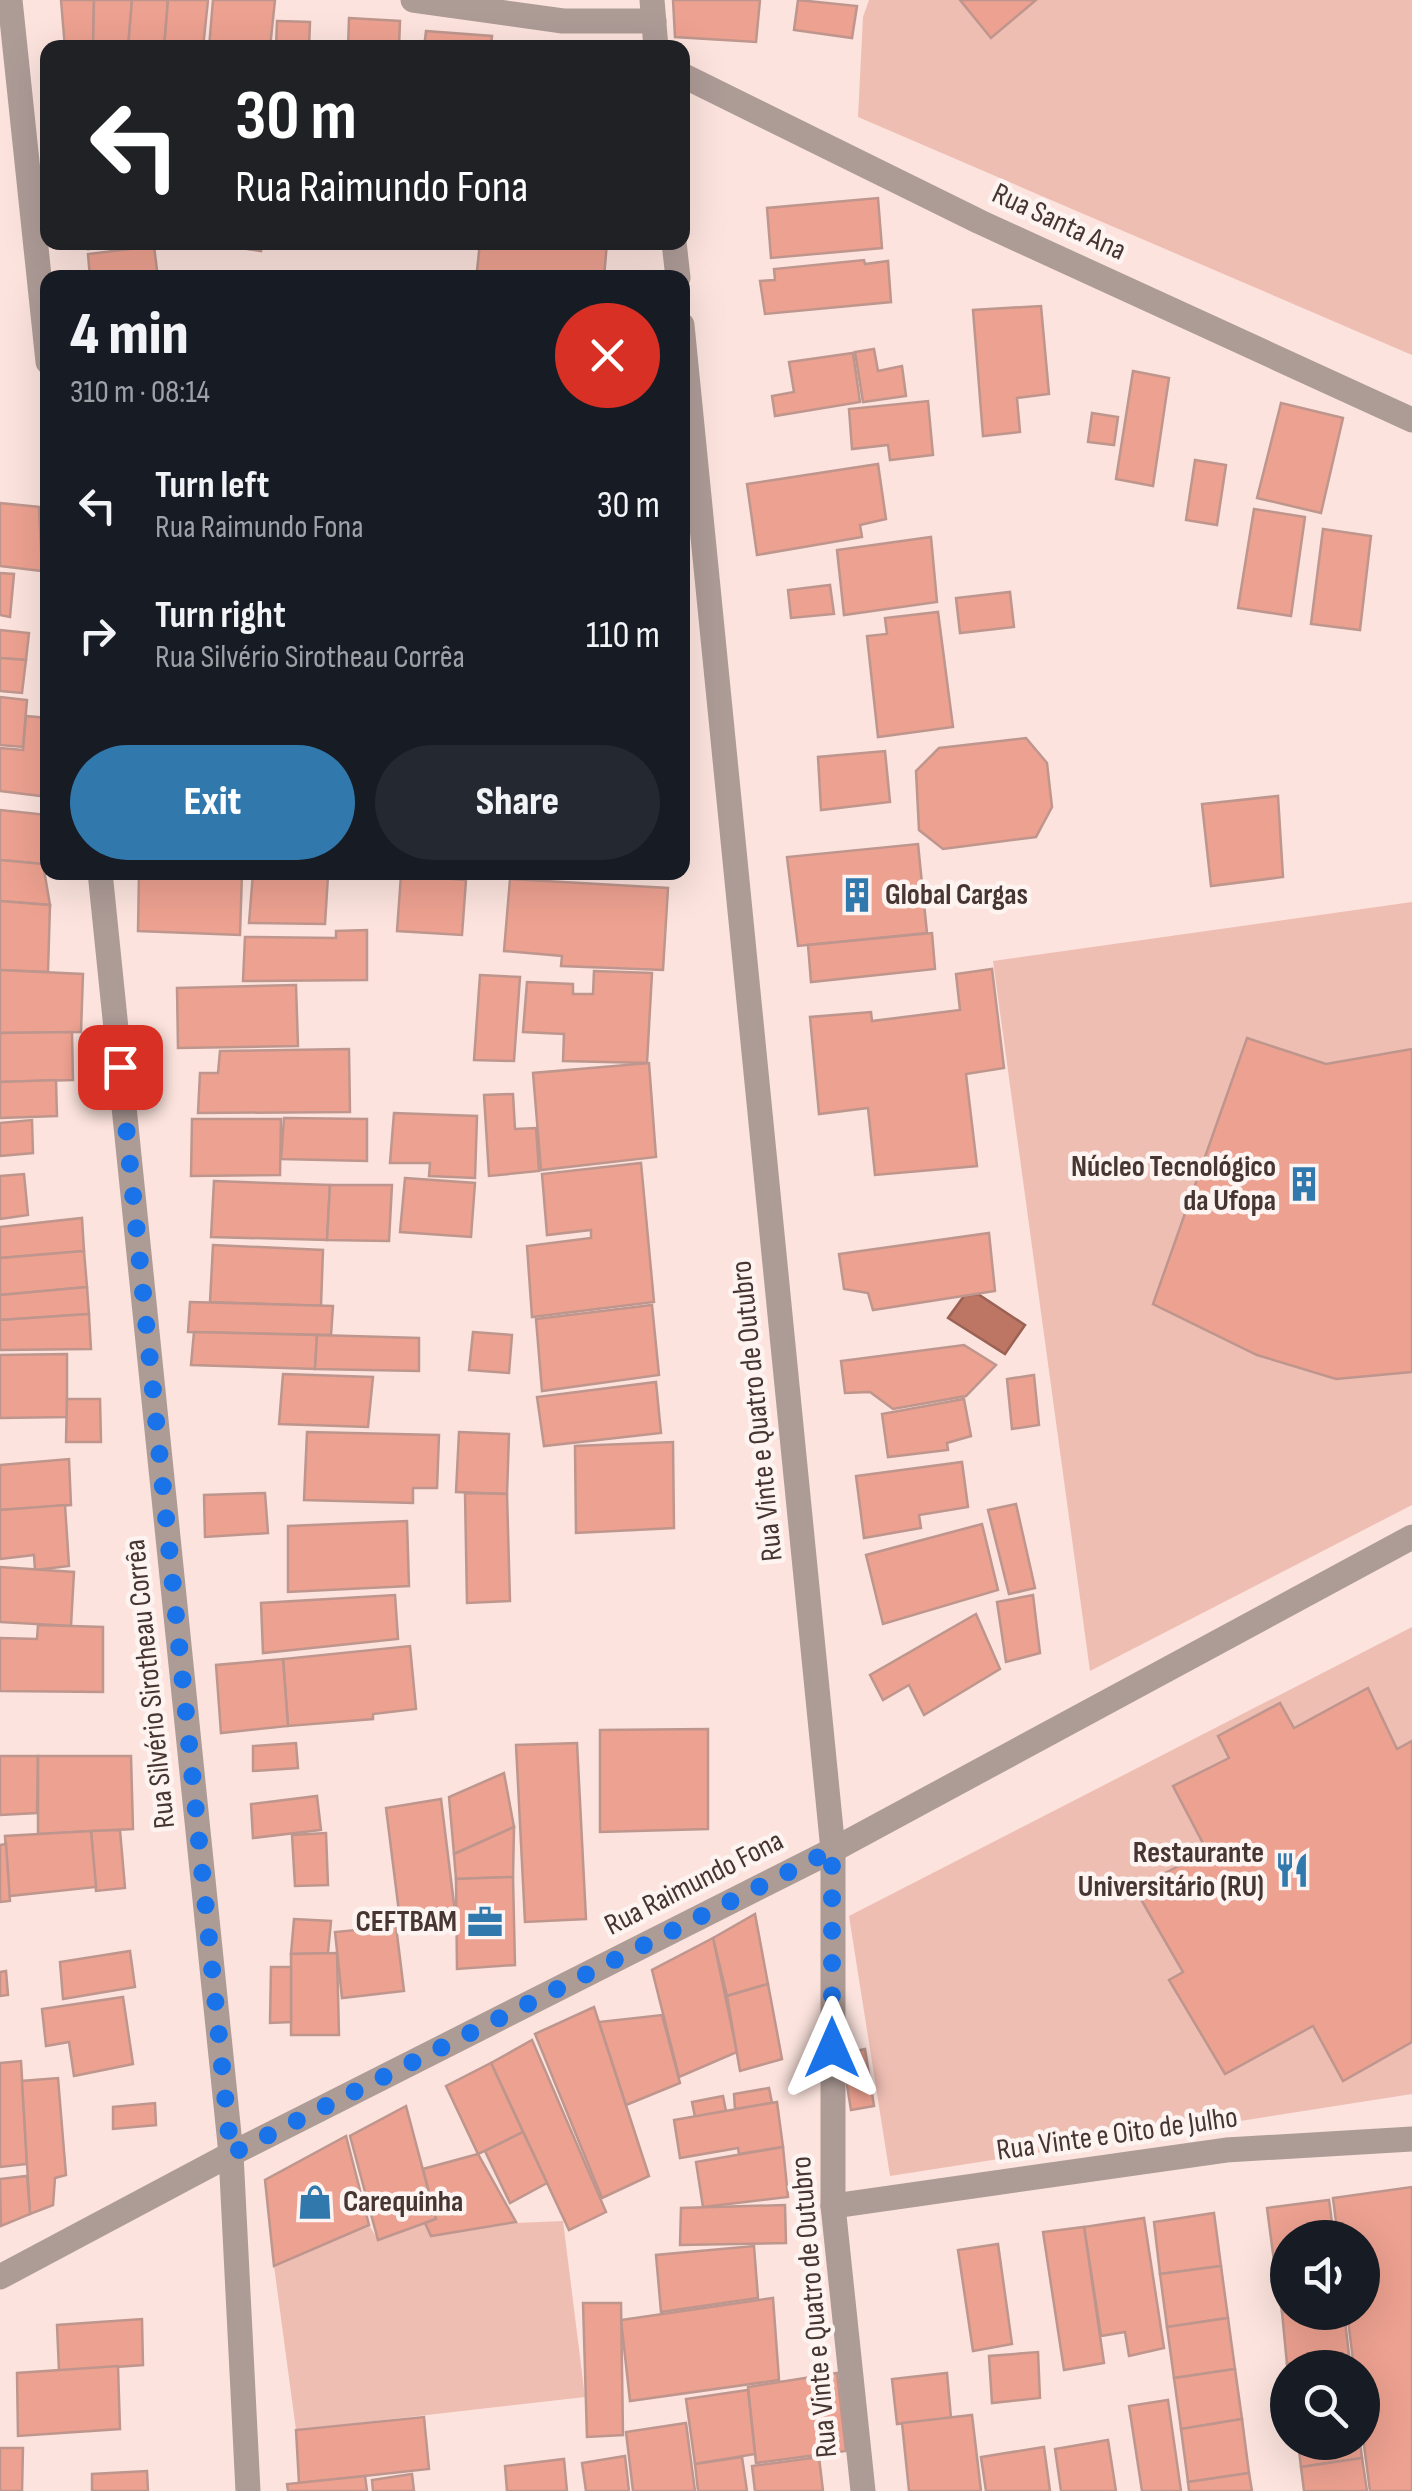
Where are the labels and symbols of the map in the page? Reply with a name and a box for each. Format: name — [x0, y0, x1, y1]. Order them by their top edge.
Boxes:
street label: Rua Santa Ana — [986, 175, 1132, 269]
building icon: Global Cargas — [838, 876, 876, 914]
place label: Global Cargas — [885, 877, 1028, 913]
pin — [78, 1025, 163, 1110]
place label: Núcleo Tecnológico da Ufopa — [1071, 1149, 1276, 1219]
building icon: Núcleo Tecnológico da Ufopa — [1285, 1165, 1323, 1203]
street label: Rua Vinte e Quatro de Outubro — [723, 1259, 791, 1563]
street label: Rua Silvério Sirotheau Corrêa — [117, 1538, 183, 1830]
street label: Rua Raimundo Fona — [599, 1823, 789, 1943]
place label: Restaurante Universitário (RU) — [1078, 1835, 1264, 1905]
restaurant icon: Restaurante Universitário (RU) — [1273, 1851, 1311, 1889]
office icon: CEFTBAM — [466, 1903, 504, 1941]
place label: CEFTBAM — [355, 1904, 457, 1940]
position arrow — [780, 1996, 884, 2100]
street label: Rua Vinte e Oito de Julho — [994, 2099, 1240, 2169]
street label: Rua Vinte e Quatro de Outubro — [783, 2155, 845, 2459]
shop icon: Carequinha — [296, 2183, 334, 2221]
place label: Carequinha — [343, 2184, 463, 2220]

